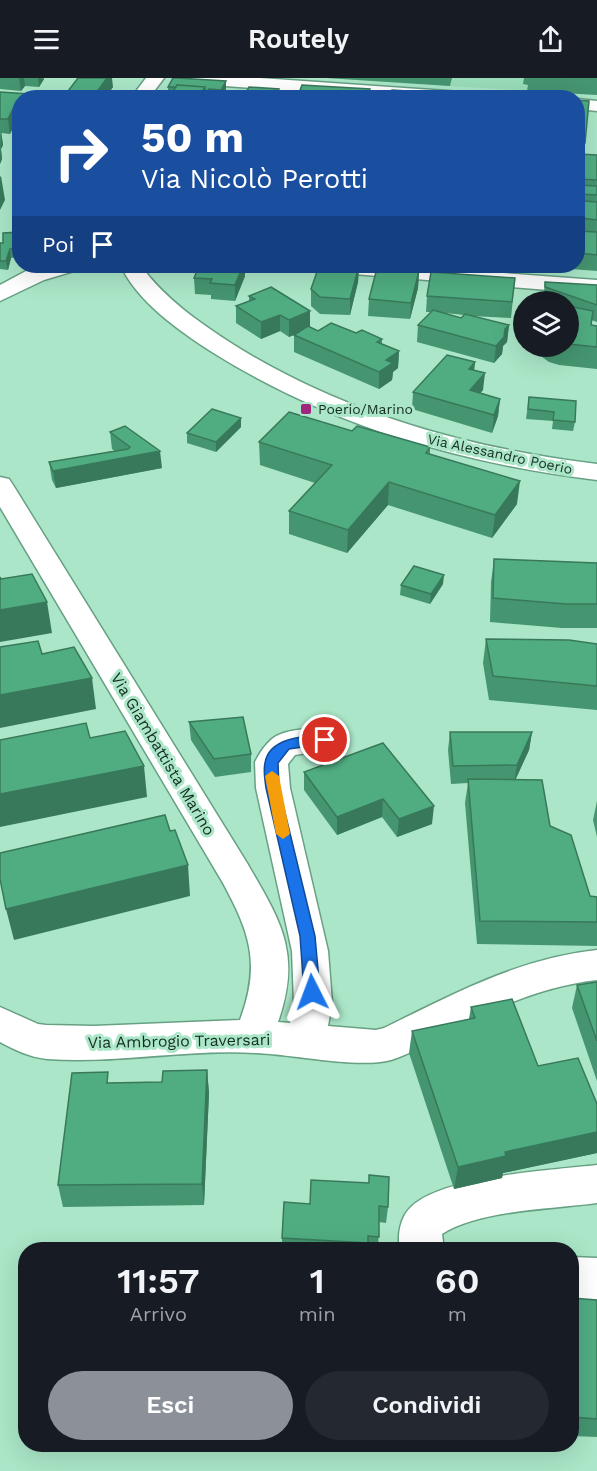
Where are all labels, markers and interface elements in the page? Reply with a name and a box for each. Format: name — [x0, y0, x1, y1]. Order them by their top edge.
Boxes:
icon: menu — [30, 23, 63, 56]
text: Routely — [248, 23, 349, 55]
icon: share — [534, 23, 567, 56]
text: 50 m — [141, 113, 244, 162]
icon: right — [42, 114, 120, 192]
text: Via Nicolò Perotti — [141, 163, 368, 195]
icon: arrive — [86, 228, 119, 261]
text: Poi — [42, 232, 74, 257]
map controls — [513, 291, 579, 357]
button: layers — [513, 291, 579, 357]
place label: Poerio/Marino — [318, 401, 413, 417]
marker: Poerio/Marino — [299, 402, 313, 416]
street label: Via Alessandro Poerio — [426, 431, 574, 477]
street label: Via Giambattista Marino — [107, 669, 219, 839]
pin — [299, 714, 350, 765]
icon: arrive — [308, 723, 341, 756]
position arrow — [280, 960, 344, 1024]
street label: Via Ambrogio Traversari — [87, 1030, 271, 1052]
text: 11:57 — [117, 1260, 200, 1302]
text: 1 — [310, 1260, 325, 1302]
text: 60 — [435, 1260, 480, 1302]
text: Arrivo — [130, 1302, 187, 1326]
text: min — [299, 1302, 336, 1326]
text: m — [448, 1302, 467, 1326]
button: Esci — [48, 1371, 293, 1440]
button: Condividi — [305, 1371, 549, 1440]

